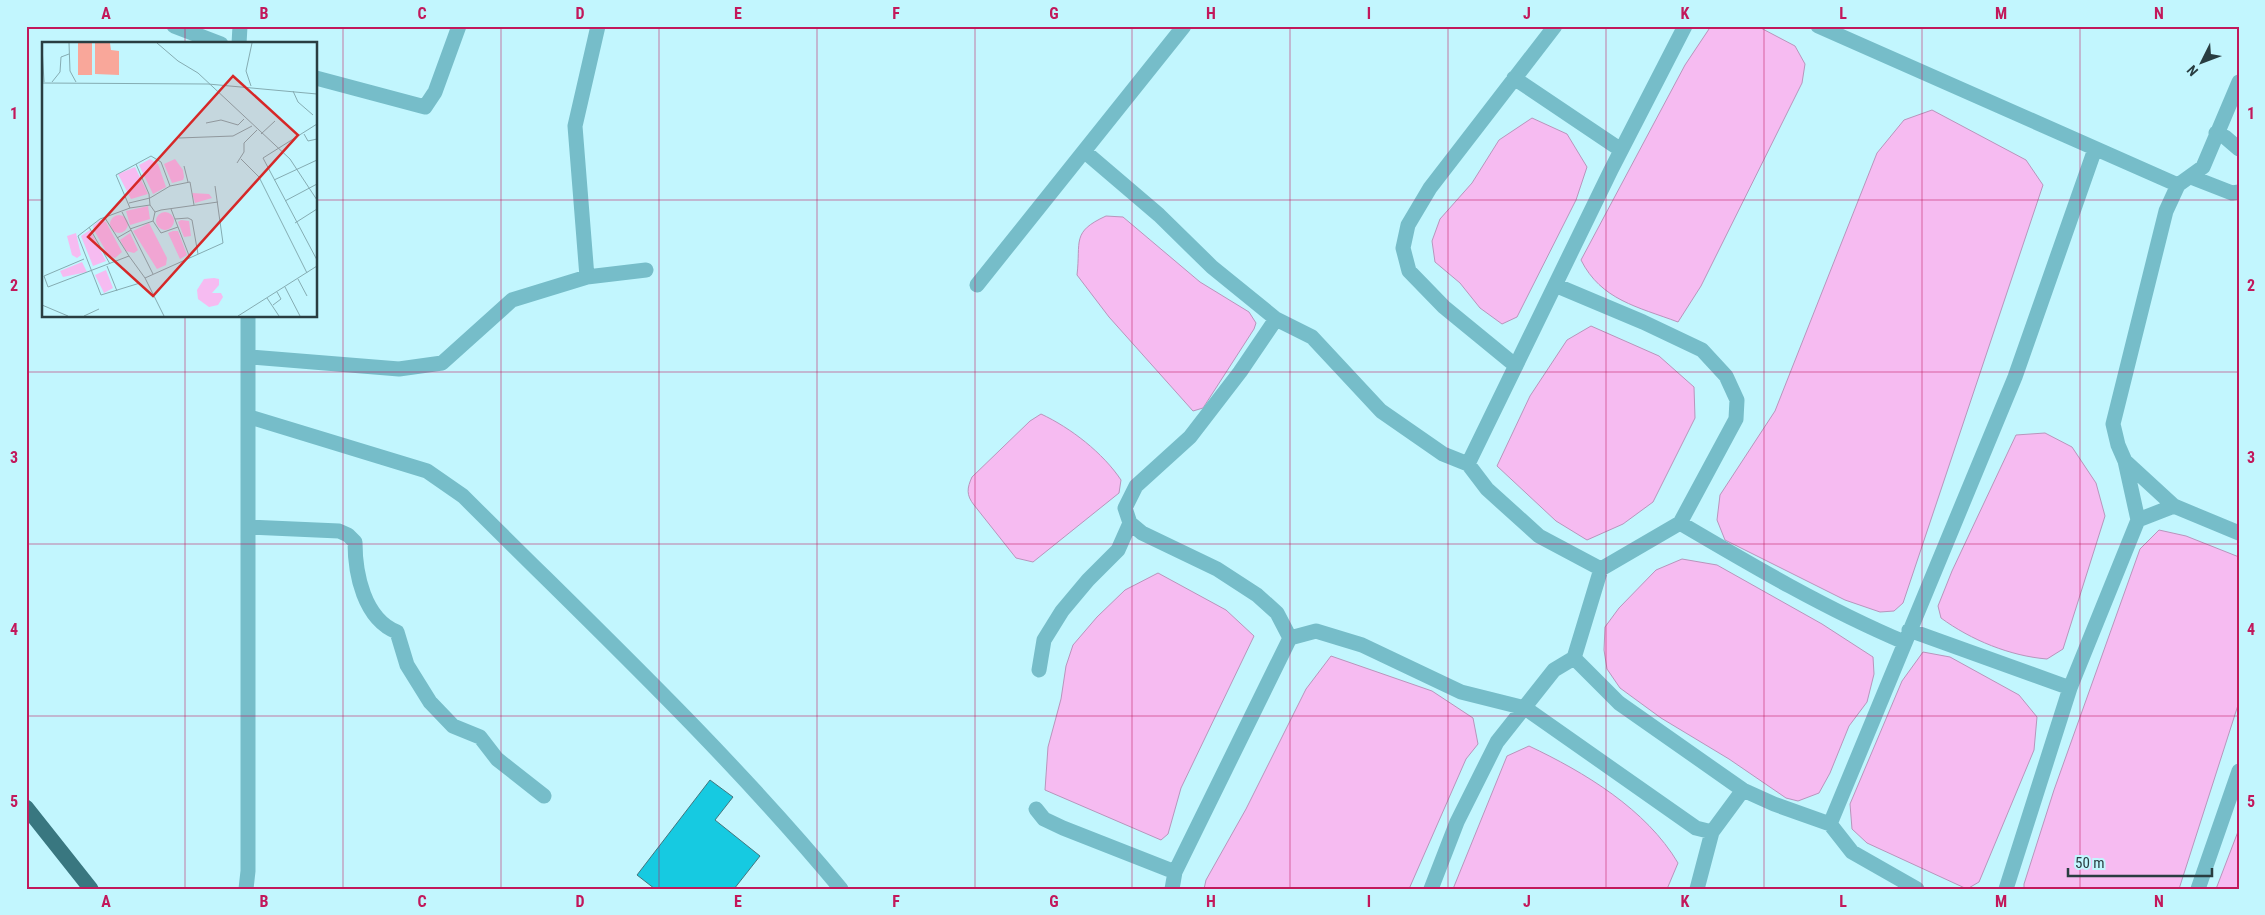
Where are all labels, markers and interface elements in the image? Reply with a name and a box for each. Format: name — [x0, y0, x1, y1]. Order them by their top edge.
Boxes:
text: A — [101, 4, 111, 23]
text: B — [260, 4, 269, 23]
text: C — [417, 4, 427, 23]
text: D — [575, 4, 585, 23]
text: E — [734, 4, 742, 23]
text: F — [892, 4, 900, 23]
text: G — [1049, 4, 1059, 23]
text: H — [1206, 4, 1216, 23]
text: I — [1367, 4, 1371, 23]
text: J — [1523, 4, 1531, 23]
text: K — [1681, 4, 1690, 23]
text: L — [1839, 4, 1847, 23]
text: M — [1995, 4, 2007, 23]
text: N — [2154, 4, 2164, 23]
north arrow — [2178, 38, 2228, 88]
inset map — [42, 42, 318, 318]
text: N — [2184, 62, 2201, 79]
text: 1 — [10, 104, 18, 123]
text: 1 — [2247, 104, 2255, 123]
text: 2 — [10, 276, 18, 295]
text: 2 — [2247, 276, 2255, 295]
text: 3 — [10, 448, 18, 467]
text: 3 — [2247, 448, 2255, 467]
text: 4 — [10, 620, 18, 639]
text: 4 — [2247, 620, 2255, 639]
text: 5 — [10, 792, 18, 811]
text: 5 — [2247, 792, 2255, 811]
scale bar — [2068, 845, 2211, 877]
text: 50 m — [2075, 854, 2105, 872]
text: A — [101, 892, 111, 911]
text: B — [260, 892, 269, 911]
text: C — [417, 892, 427, 911]
text: D — [575, 892, 585, 911]
text: E — [734, 892, 742, 911]
text: F — [892, 892, 900, 911]
text: G — [1049, 892, 1059, 911]
text: H — [1206, 892, 1216, 911]
text: I — [1367, 892, 1371, 911]
text: J — [1523, 892, 1531, 911]
text: K — [1681, 892, 1690, 911]
text: L — [1839, 892, 1847, 911]
text: M — [1995, 892, 2007, 911]
text: N — [2154, 892, 2164, 911]

